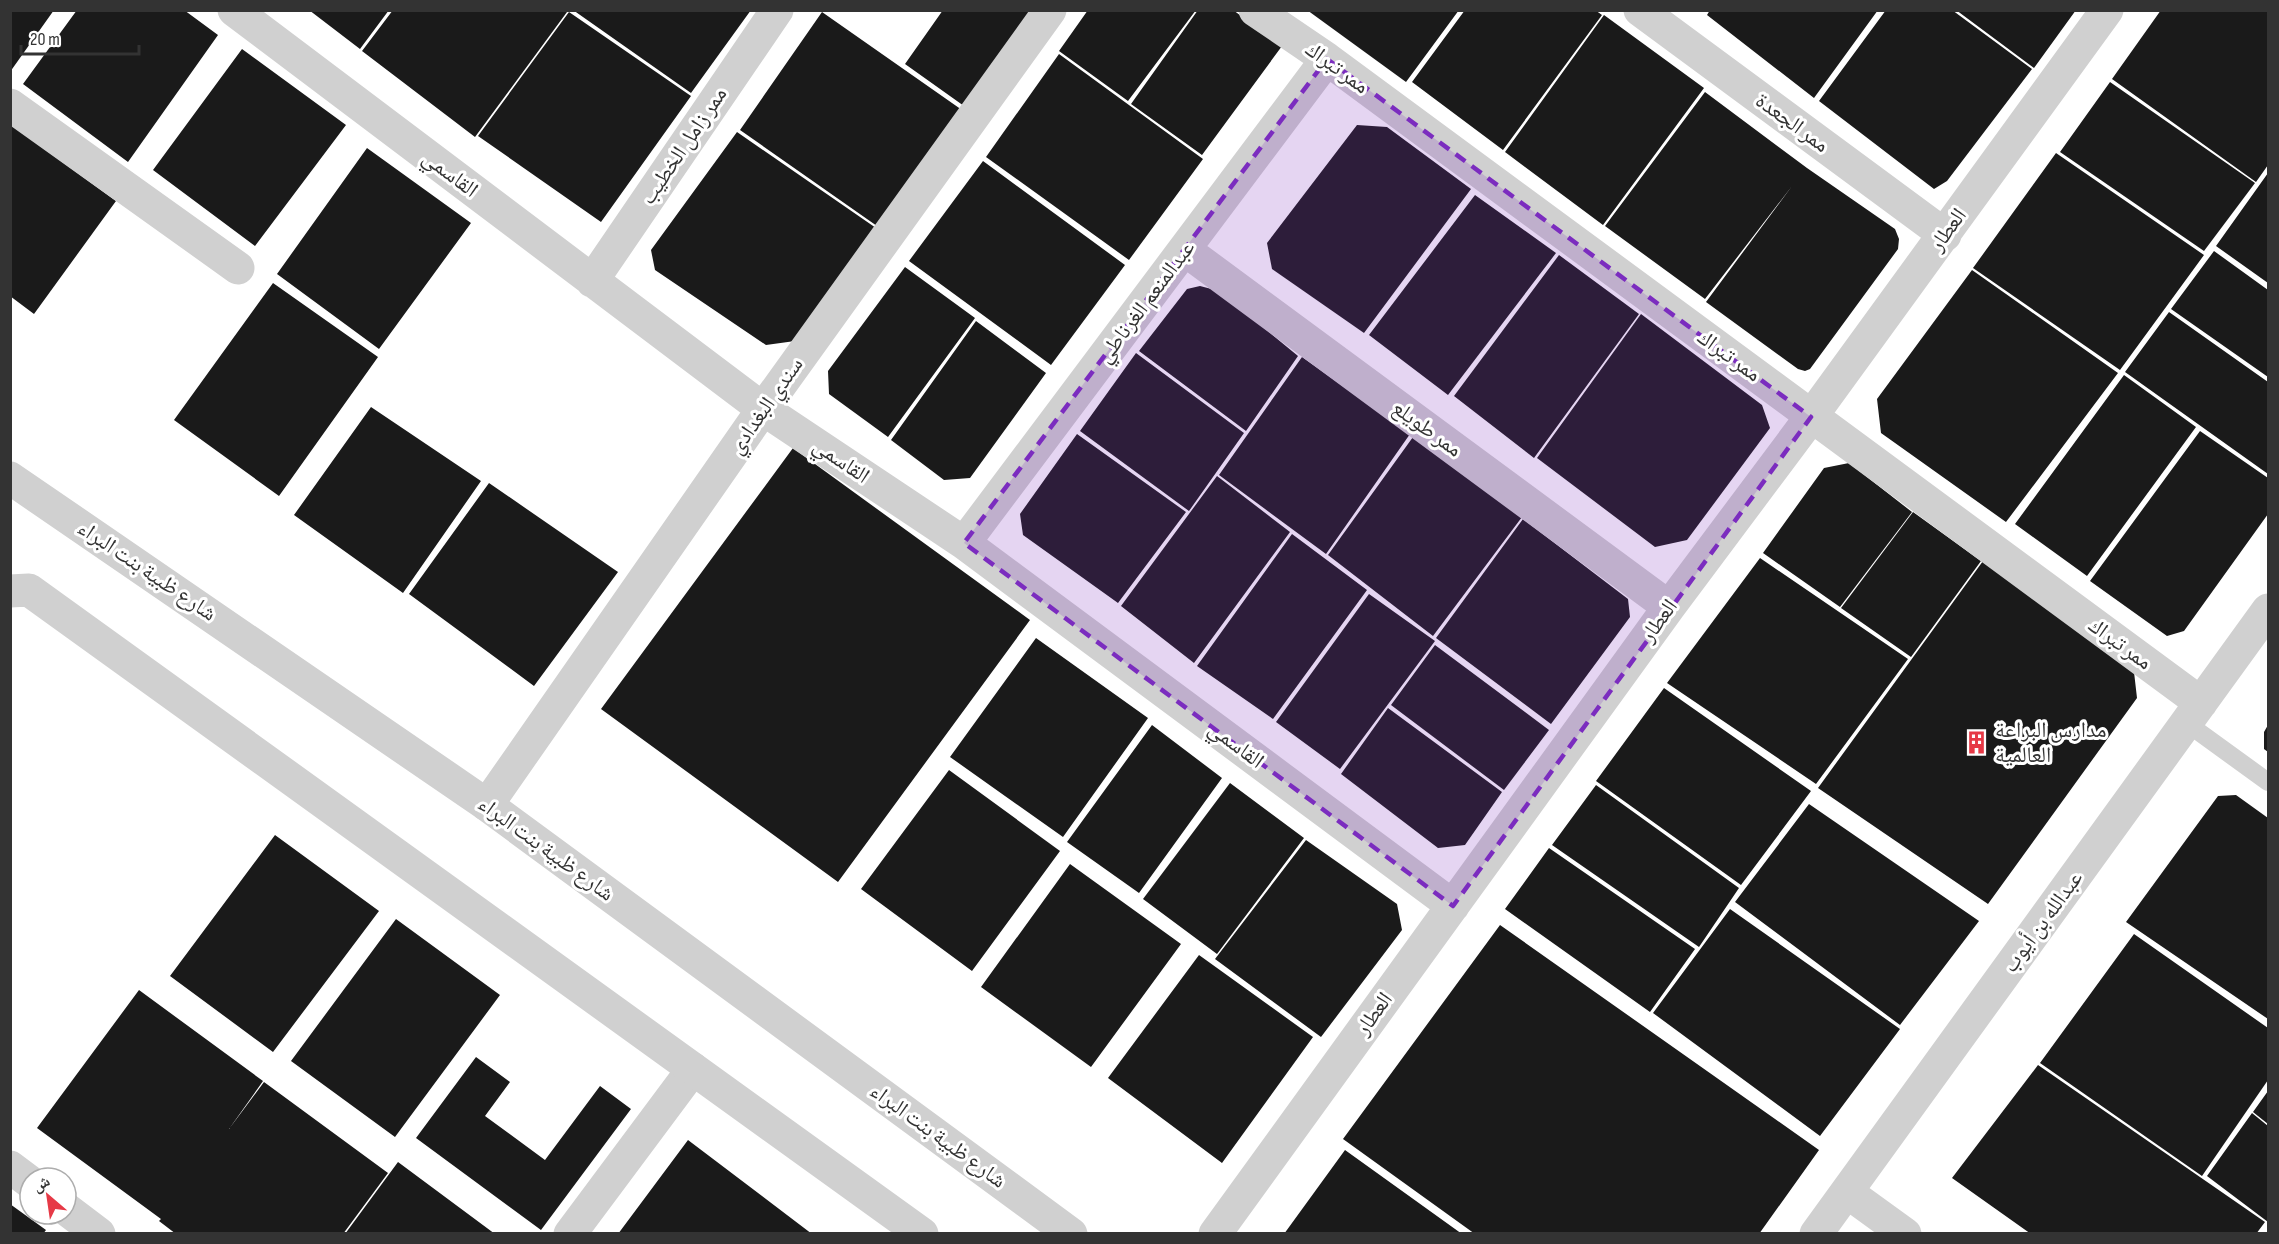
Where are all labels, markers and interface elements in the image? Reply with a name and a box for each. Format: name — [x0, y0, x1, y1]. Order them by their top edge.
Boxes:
scale bar — [21, 18, 140, 56]
text: 20 m — [30, 29, 60, 50]
street label: ممر تبراك — [1300, 36, 1374, 100]
street label: ممر زامل الخطيب — [635, 82, 733, 210]
street label: ممر الجعدة — [1750, 87, 1834, 159]
street label: القاسمي — [415, 144, 483, 206]
street label: العطار — [1923, 203, 1973, 258]
street label: عبدالمنعم الغرناطي — [1091, 235, 1203, 370]
street label: ممر تبراك — [1692, 324, 1766, 388]
street label: سندي البغدادي — [723, 352, 811, 461]
street label: ممر طويلع — [1387, 395, 1467, 463]
street label: القاسمي — [806, 432, 875, 492]
street label: شارع ظبية بنت البراء — [72, 515, 222, 627]
street label: العطار — [1634, 594, 1684, 649]
street label: ممر تبراك — [2083, 612, 2157, 676]
street label: القاسمي — [1201, 715, 1269, 777]
place label: مدارس البراعة العالمية — [1995, 717, 2106, 769]
building icon: مدارس البراعة العالمية — [1964, 730, 1990, 756]
street label: شارع ظبية بنت البراء — [473, 791, 619, 907]
street label: عبدالله بن أيوب — [1997, 865, 2089, 978]
street label: العطار — [1349, 987, 1399, 1042]
street label: شارع ظبية بنت البراء — [865, 1078, 1011, 1194]
north arrow — [18, 1166, 78, 1226]
text: ش — [29, 1172, 54, 1197]

